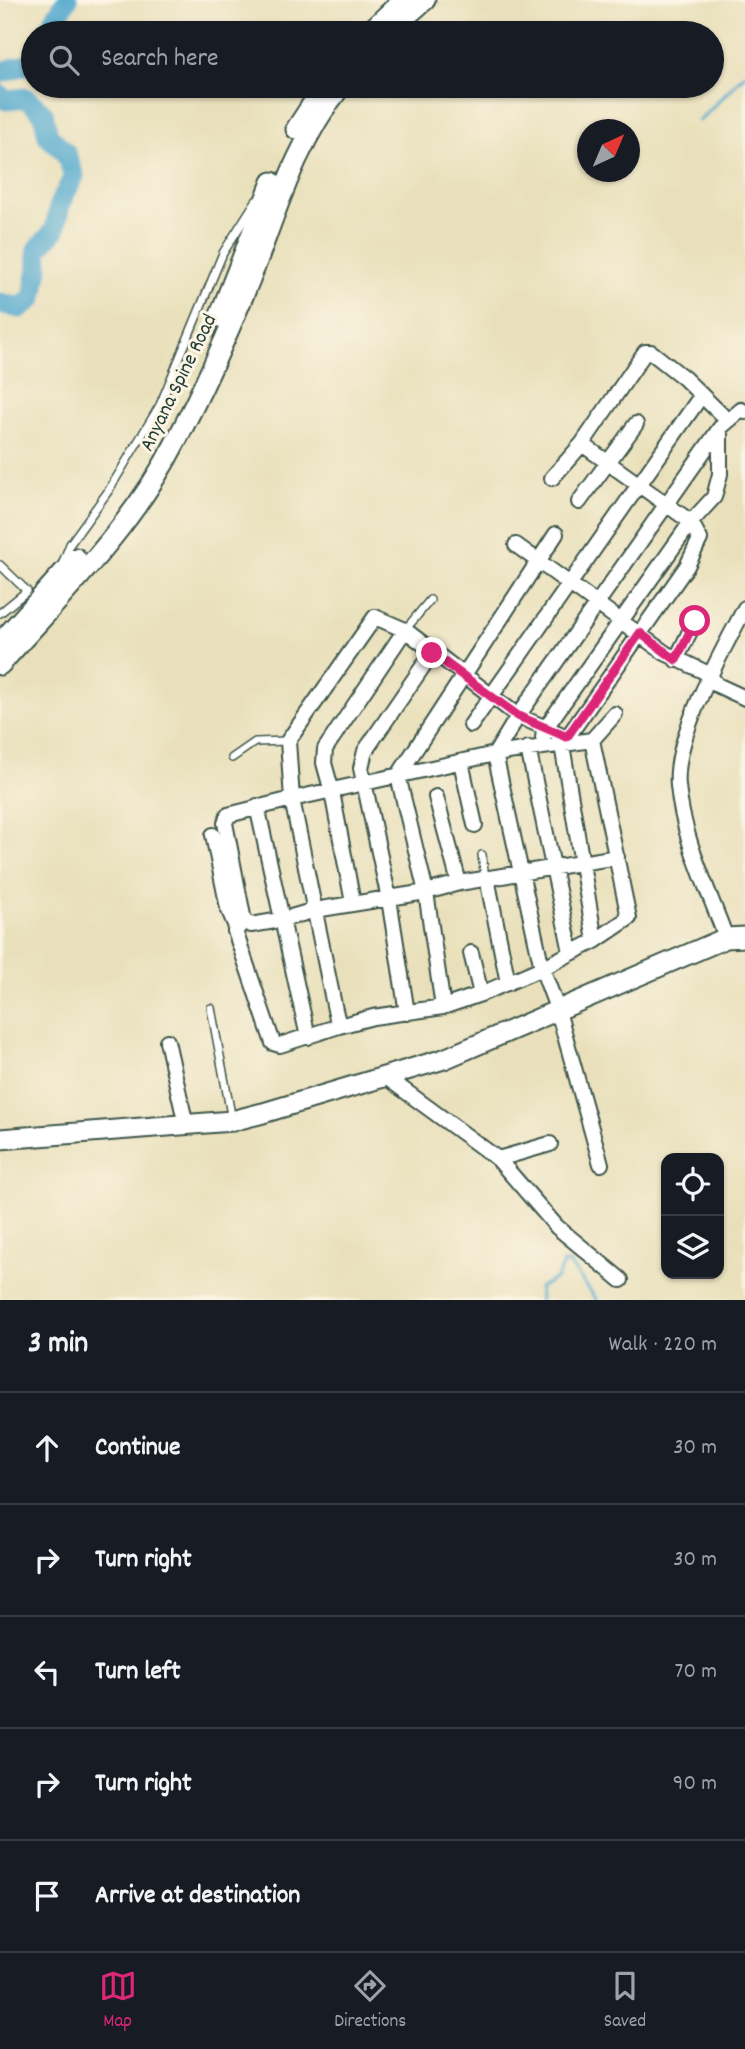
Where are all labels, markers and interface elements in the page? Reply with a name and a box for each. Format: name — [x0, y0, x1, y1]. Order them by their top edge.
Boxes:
search box — [21, 21, 724, 98]
icon: search — [45, 41, 83, 79]
text: Search here — [101, 41, 219, 78]
north arrow — [577, 119, 640, 182]
street label: Anyana Spine Road — [133, 309, 226, 457]
route start — [679, 605, 710, 636]
route end — [416, 637, 447, 668]
map controls — [661, 1153, 724, 1279]
button: locate — [661, 1153, 724, 1216]
button: layers — [661, 1216, 724, 1279]
text: 3 min — [28, 1324, 88, 1367]
text: Walk · 220 m — [609, 1329, 717, 1362]
icon: ahead — [28, 1429, 66, 1467]
text: Continue — [95, 1430, 180, 1467]
text: 30 m — [673, 1432, 717, 1465]
icon: right — [28, 1541, 66, 1579]
text: Turn right — [95, 1542, 192, 1579]
text: 30 m — [673, 1544, 717, 1577]
icon: left — [28, 1653, 66, 1691]
text: Turn left — [95, 1654, 181, 1691]
text: 70 m — [675, 1656, 717, 1689]
icon: right — [28, 1765, 66, 1803]
text: Turn right — [95, 1766, 192, 1803]
text: 90 m — [673, 1768, 717, 1801]
icon: arrive — [28, 1877, 66, 1915]
text: Arrive at destination — [95, 1878, 300, 1915]
tab: Map — [99, 1967, 137, 2036]
tab: Directions — [334, 1967, 406, 2036]
tab: Saved — [604, 1967, 646, 2036]

